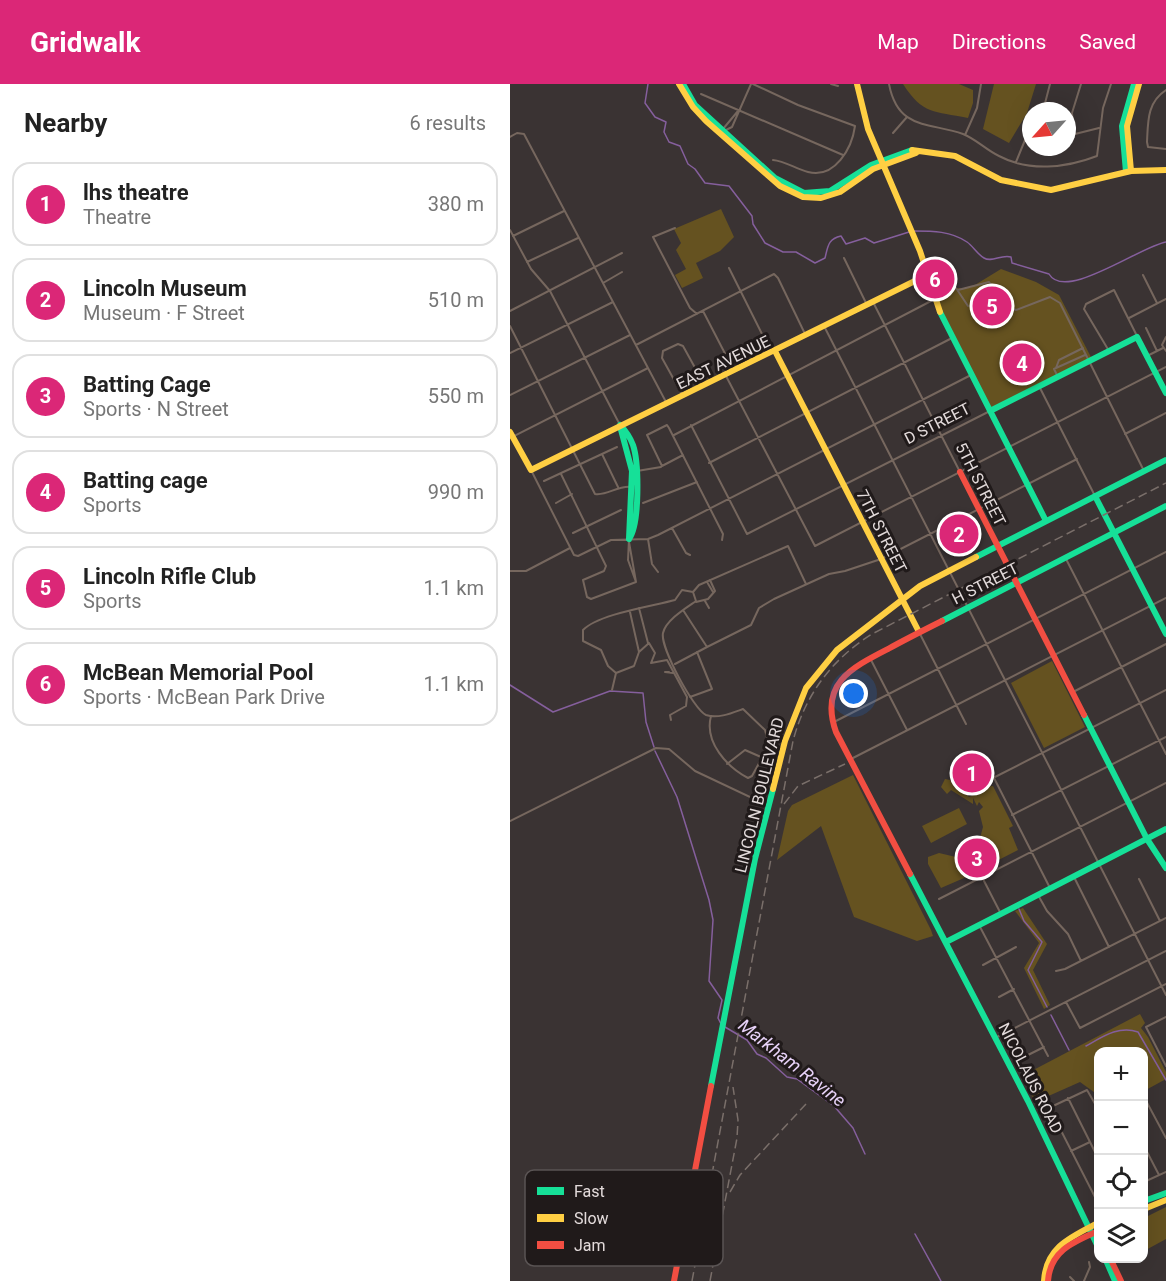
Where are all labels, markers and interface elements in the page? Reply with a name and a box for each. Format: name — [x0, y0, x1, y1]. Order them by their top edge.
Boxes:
text: Gridwalk — [30, 26, 140, 59]
text: Map — [877, 30, 919, 54]
text: Directions — [952, 30, 1046, 54]
text: Saved — [1079, 30, 1136, 54]
north arrow — [1022, 102, 1076, 156]
text: Nearby — [24, 108, 107, 138]
text: 6 results — [410, 111, 486, 135]
text: lhs theatre — [83, 180, 189, 205]
text: 1 — [40, 192, 51, 216]
text: 380 m — [428, 192, 484, 216]
text: Theatre — [83, 205, 151, 229]
pin: 6 — [916, 256, 954, 302]
text: Lincoln Museum — [83, 276, 247, 301]
pin: 5 — [972, 284, 1012, 328]
text: 2 — [40, 288, 51, 312]
text: 510 m — [428, 288, 484, 312]
text: Museum · F Street — [83, 301, 245, 325]
street label: EAST AVENUE — [673, 332, 773, 393]
pin: 4 — [1002, 340, 1042, 386]
text: Batting Cage — [83, 372, 211, 397]
text: 3 — [40, 384, 51, 408]
text: 550 m — [428, 384, 484, 408]
text: Sports · N Street — [83, 397, 229, 421]
street label: D STREET — [901, 399, 974, 448]
street label: 5TH STREET — [951, 439, 1010, 529]
text: Batting cage — [83, 468, 208, 493]
text: 4 — [40, 480, 51, 504]
text: 990 m — [428, 480, 484, 504]
street label: 7TH STREET — [852, 486, 911, 576]
text: Sports — [83, 493, 142, 517]
pin: 2 — [940, 512, 978, 556]
street label: H STREET — [949, 558, 1022, 608]
text: Lincoln Rifle Club — [83, 564, 256, 589]
text: 5 — [40, 576, 51, 600]
text: 1.1 km — [424, 576, 484, 600]
text: Sports — [83, 589, 142, 613]
text: McBean Memorial Pool — [83, 660, 313, 685]
text: 6 — [40, 672, 51, 696]
text: 1.1 km — [424, 672, 484, 696]
your location — [839, 679, 868, 708]
text: Sports · McBean Park Drive — [83, 685, 325, 709]
street label: LINCOLN BOULEVARD — [731, 716, 788, 875]
pin: 1 — [952, 750, 992, 796]
pin: 3 — [958, 836, 996, 880]
water label: Markham Ravine — [735, 1014, 850, 1111]
street label: NICOLAUS ROAD — [994, 1020, 1067, 1137]
map controls — [1094, 1047, 1148, 1263]
button: + — [1094, 1047, 1148, 1101]
button: − — [1094, 1101, 1148, 1155]
button: locate — [1094, 1155, 1148, 1209]
legend — [525, 1170, 723, 1266]
text: Fast — [574, 1182, 605, 1201]
text: Slow — [574, 1209, 609, 1228]
button: layers — [1094, 1209, 1148, 1263]
text: Jam — [574, 1236, 606, 1255]

